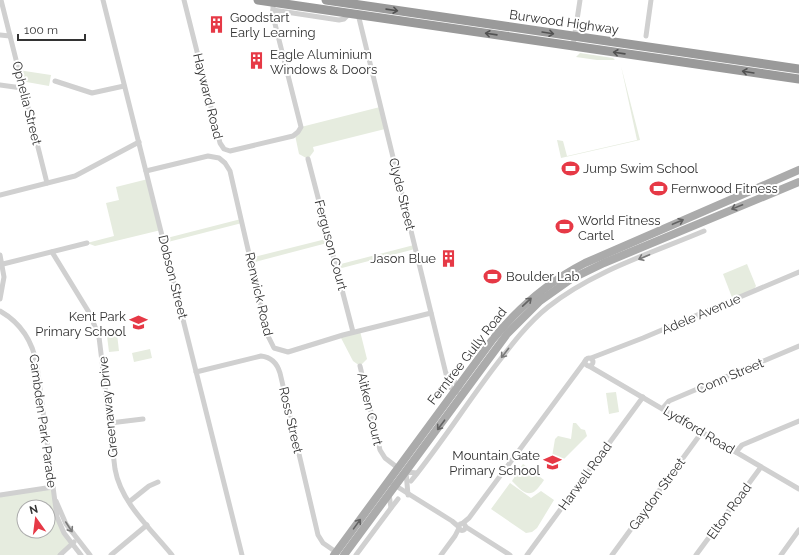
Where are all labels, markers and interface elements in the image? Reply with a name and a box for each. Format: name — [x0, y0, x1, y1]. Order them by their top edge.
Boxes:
one-way arrow — [385, 6, 398, 14]
street label: Burwood Highway — [508, 7, 620, 37]
place label: Goodstart Early Learning — [230, 10, 316, 40]
building icon: Goodstart Early Learning — [207, 14, 227, 34]
scale bar — [18, 16, 85, 42]
text: 100 m — [24, 23, 58, 37]
one-way arrow — [541, 29, 554, 37]
one-way arrow — [485, 30, 498, 38]
place label: Eagle Aluminium Windows & Doors — [270, 47, 377, 77]
one-way arrow — [613, 49, 626, 57]
building icon: Eagle Aluminium Windows & Doors — [247, 51, 267, 71]
street label: Hayward Road — [190, 52, 226, 140]
street label: Ophelia Street — [9, 60, 45, 147]
one-way arrow — [742, 68, 755, 76]
street label: Clyde Street — [386, 156, 418, 232]
sports icon: Jump Swim School — [560, 158, 580, 178]
place label: Jump Swim School — [583, 161, 699, 176]
sports icon: Fernwood Fitness — [648, 178, 668, 198]
place label: Fernwood Fitness — [671, 181, 778, 196]
street label: Ferguson Court — [312, 198, 350, 293]
one-way arrow — [732, 204, 744, 212]
place label: World Fitness Cartel — [578, 213, 661, 243]
sports icon: World Fitness Cartel — [555, 217, 575, 237]
one-way arrow — [671, 217, 683, 225]
street label: Dobson Street — [155, 233, 191, 321]
building icon: Jason Blue — [439, 248, 459, 268]
street label: Renwick Road — [242, 251, 276, 337]
place label: Jason Blue — [370, 251, 436, 266]
one-way arrow — [639, 253, 651, 261]
sports icon: Boulder Lab — [483, 266, 503, 286]
place label: Boulder Lab — [506, 269, 580, 284]
street label: Adele Avenue — [659, 291, 743, 337]
one-way arrow — [522, 297, 532, 307]
street label: Ferntree Gully Road — [424, 304, 510, 408]
place label: Kent Park Primary School — [35, 309, 126, 339]
school or university icon: Kent Park Primary School — [129, 313, 149, 333]
one-way arrow — [501, 347, 510, 358]
street label: Cambden Park Parade — [26, 353, 60, 489]
street label: Greenaway Drive — [95, 355, 121, 458]
street label: Conn Street — [694, 355, 766, 397]
street label: Aitken Court — [354, 371, 386, 448]
street label: Ross Street — [276, 385, 306, 455]
street label: Lydford Road — [661, 403, 737, 457]
one-way arrow — [436, 419, 445, 430]
street label: Harwell Road — [555, 439, 615, 513]
place label: Mountain Gate Primary School — [449, 448, 540, 478]
school or university icon: Mountain Gate Primary School — [543, 452, 563, 472]
street label: Gaydon Street — [626, 454, 689, 533]
street label: Elton Road — [704, 480, 754, 542]
north arrow — [16, 499, 56, 539]
text: N — [28, 502, 39, 517]
one-way arrow — [353, 518, 361, 529]
one-way arrow — [65, 522, 73, 533]

